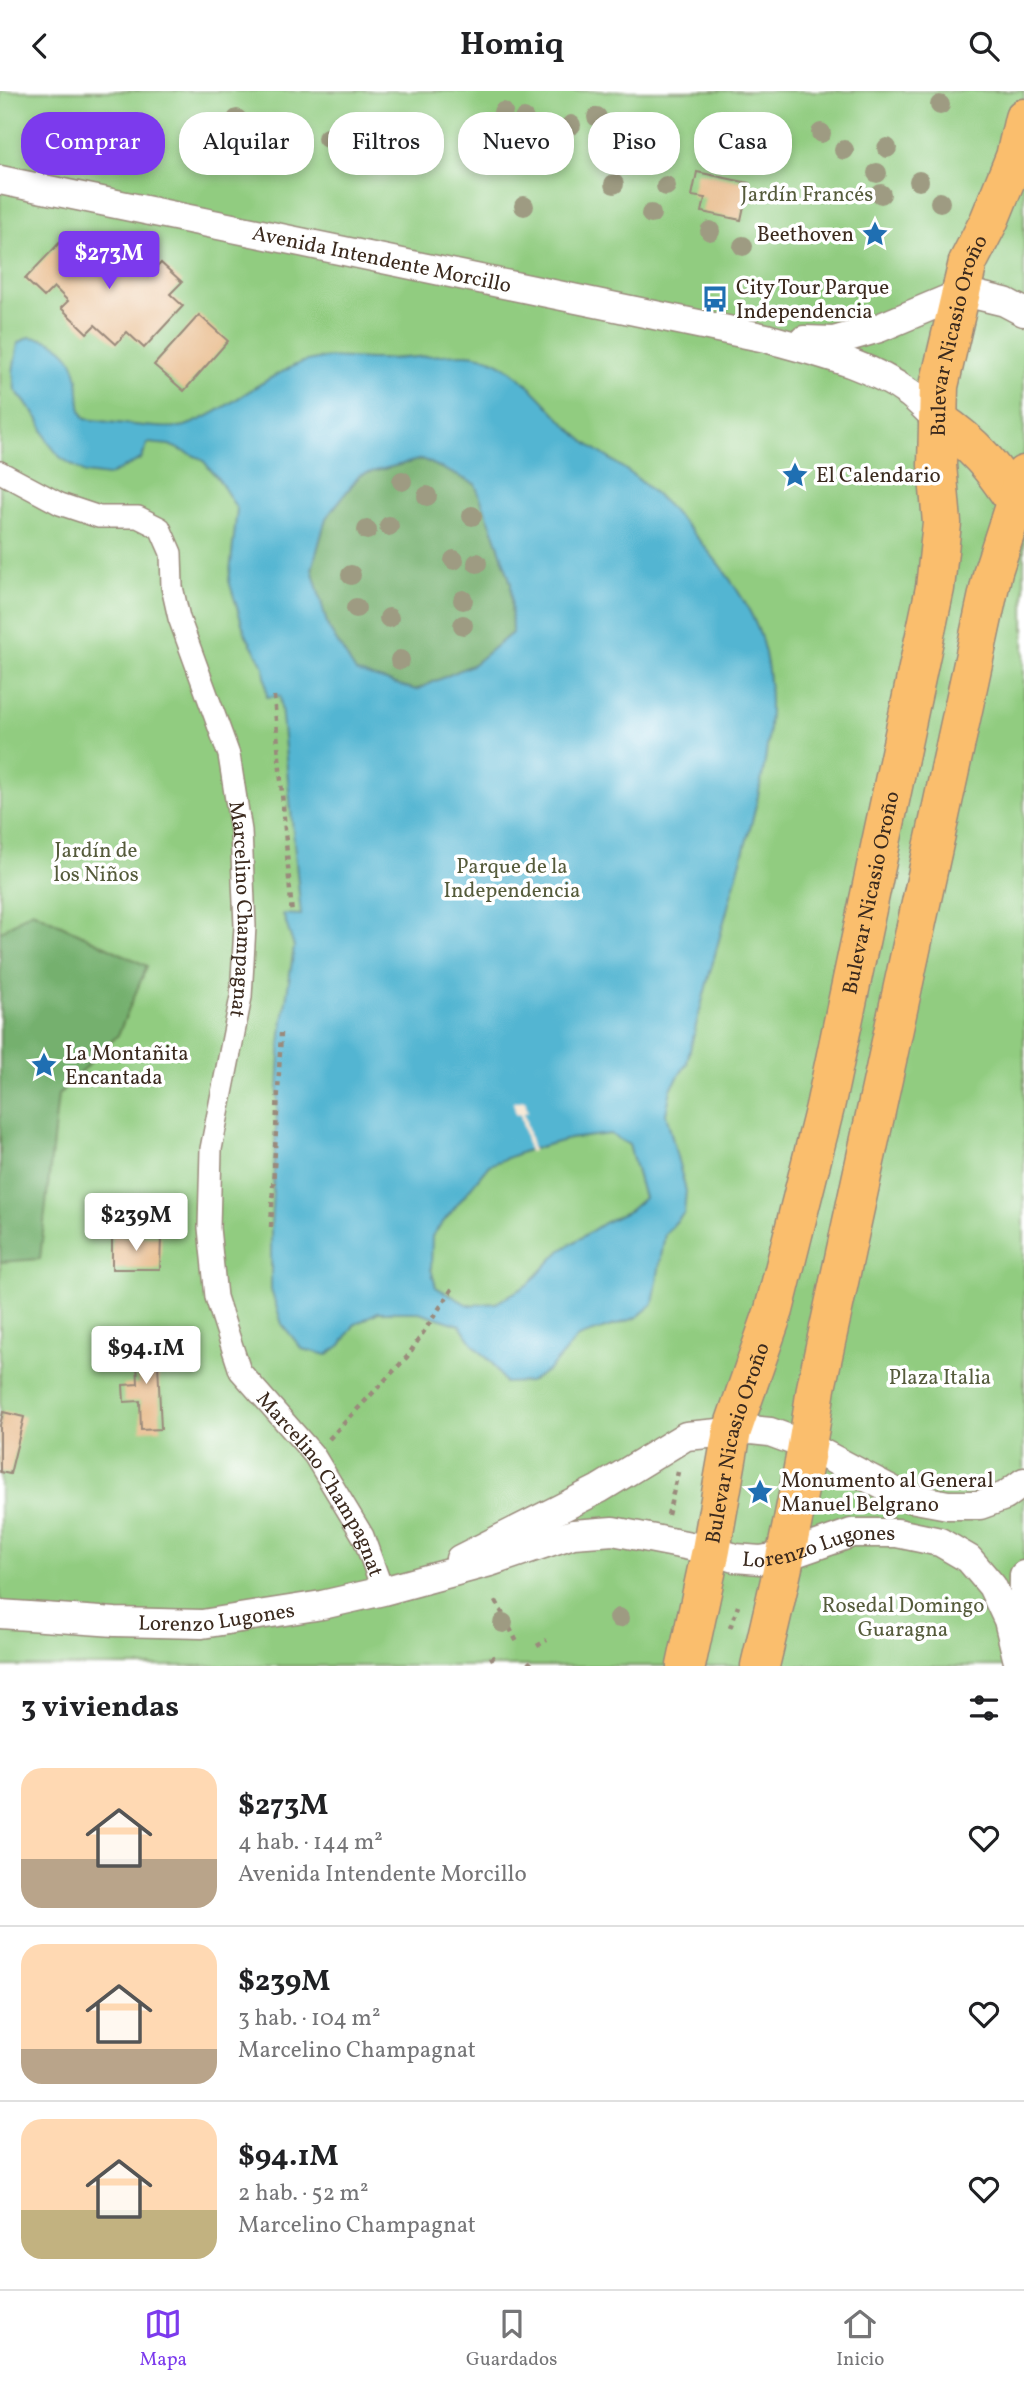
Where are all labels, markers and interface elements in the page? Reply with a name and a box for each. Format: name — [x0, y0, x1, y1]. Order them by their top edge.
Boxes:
text: Homiq — [460, 24, 564, 68]
icon: back — [21, 27, 59, 65]
icon: search — [965, 27, 1003, 65]
chip: Comprar — [21, 112, 165, 175]
chip: Alquilar — [179, 112, 314, 175]
chip: Filtros — [328, 112, 444, 175]
chip: Nuevo — [458, 112, 574, 175]
chip: Piso — [588, 112, 680, 175]
chip: Casa — [694, 112, 792, 175]
park label: Jardín Francés — [741, 181, 873, 210]
street label: Avenida Intendente Morcillo — [250, 219, 514, 301]
place icon: Beethoven — [860, 219, 890, 249]
place label: Beethoven — [757, 221, 854, 250]
street label: Bulevar Nicasio Oroño — [925, 230, 996, 437]
pin: $273M — [60, 231, 158, 291]
text: $273M — [74, 238, 144, 270]
place label: City Tour Parque Independencia — [736, 274, 889, 327]
bus stop icon: City Tour Parque Independencia — [700, 284, 730, 314]
place icon: El Calendario — [780, 460, 810, 490]
place label: El Calendario — [816, 462, 941, 491]
street label: Bulevar Nicasio Oroño — [836, 789, 908, 997]
street label: Marcelino Champagnat — [220, 799, 258, 1020]
park label: Jardín de los Niños — [53, 837, 139, 890]
park label: Parque de la Independencia — [444, 853, 580, 906]
place label: La Montañita Encantada — [65, 1040, 189, 1093]
place icon: La Montañita Encantada — [29, 1050, 59, 1080]
pin: $239M — [87, 1193, 185, 1253]
text: $239M — [101, 1200, 171, 1232]
pin: $94.1M — [89, 1327, 203, 1386]
text: $94.1M — [107, 1333, 185, 1365]
street label: Bulevar Nicasio Oroño — [699, 1339, 778, 1546]
park label: Plaza Italia — [889, 1364, 991, 1393]
street label: Marcelino Champagnat — [249, 1386, 390, 1581]
place label: Monumento al General Manuel Belgrano — [781, 1467, 994, 1520]
place icon: Monumento al General Manuel Belgrano — [745, 1477, 775, 1507]
street label: Lorenzo Lugones — [741, 1520, 895, 1576]
park label: Rosedal Domingo Guaragna — [822, 1592, 984, 1645]
street label: Lorenzo Lugones — [138, 1597, 297, 1640]
text: 3 viviendas — [21, 1687, 179, 1729]
icon: filters — [965, 1689, 1003, 1727]
text: $273M — [238, 1785, 328, 1827]
icon: home — [77, 1796, 161, 1880]
icon: heart — [965, 1819, 1003, 1857]
text: 4 hab. · 144 m² — [238, 1827, 383, 1859]
text: Avenida Intendente Morcillo — [238, 1859, 527, 1891]
text: $239M — [238, 1961, 330, 2003]
icon: home — [77, 1972, 161, 2056]
icon: heart — [965, 1995, 1003, 2033]
text: 3 hab. · 104 m² — [238, 2003, 380, 2035]
text: Marcelino Champagnat — [238, 2035, 476, 2067]
text: $94.1M — [238, 2136, 339, 2178]
icon: home — [77, 2147, 161, 2231]
icon: heart — [965, 2170, 1003, 2208]
text: 2 hab. · 52 m² — [238, 2178, 368, 2210]
text: Marcelino Champagnat — [238, 2210, 476, 2242]
tab: Mapa — [140, 2305, 187, 2373]
tab: Guardados — [466, 2305, 557, 2373]
tab: Inicio — [836, 2305, 884, 2373]

